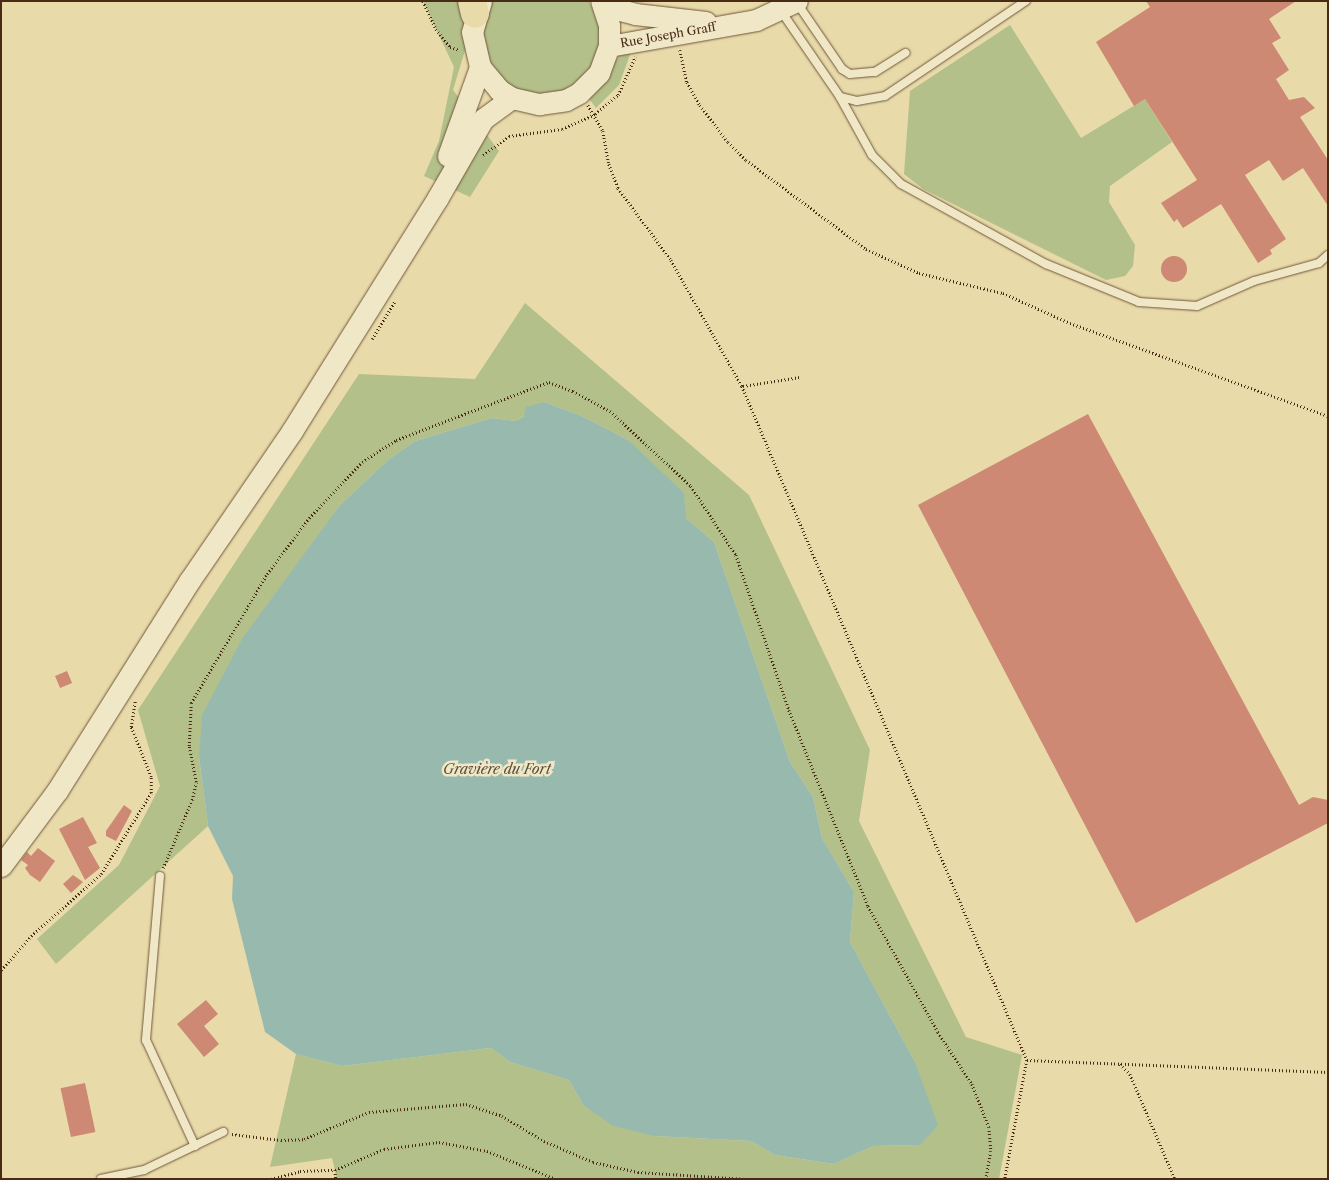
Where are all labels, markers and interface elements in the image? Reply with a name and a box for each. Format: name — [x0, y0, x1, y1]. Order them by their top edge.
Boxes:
street label: Rue Joseph Graff — [619, 20, 717, 50]
water label: Gravière du Fort — [443, 761, 551, 777]

